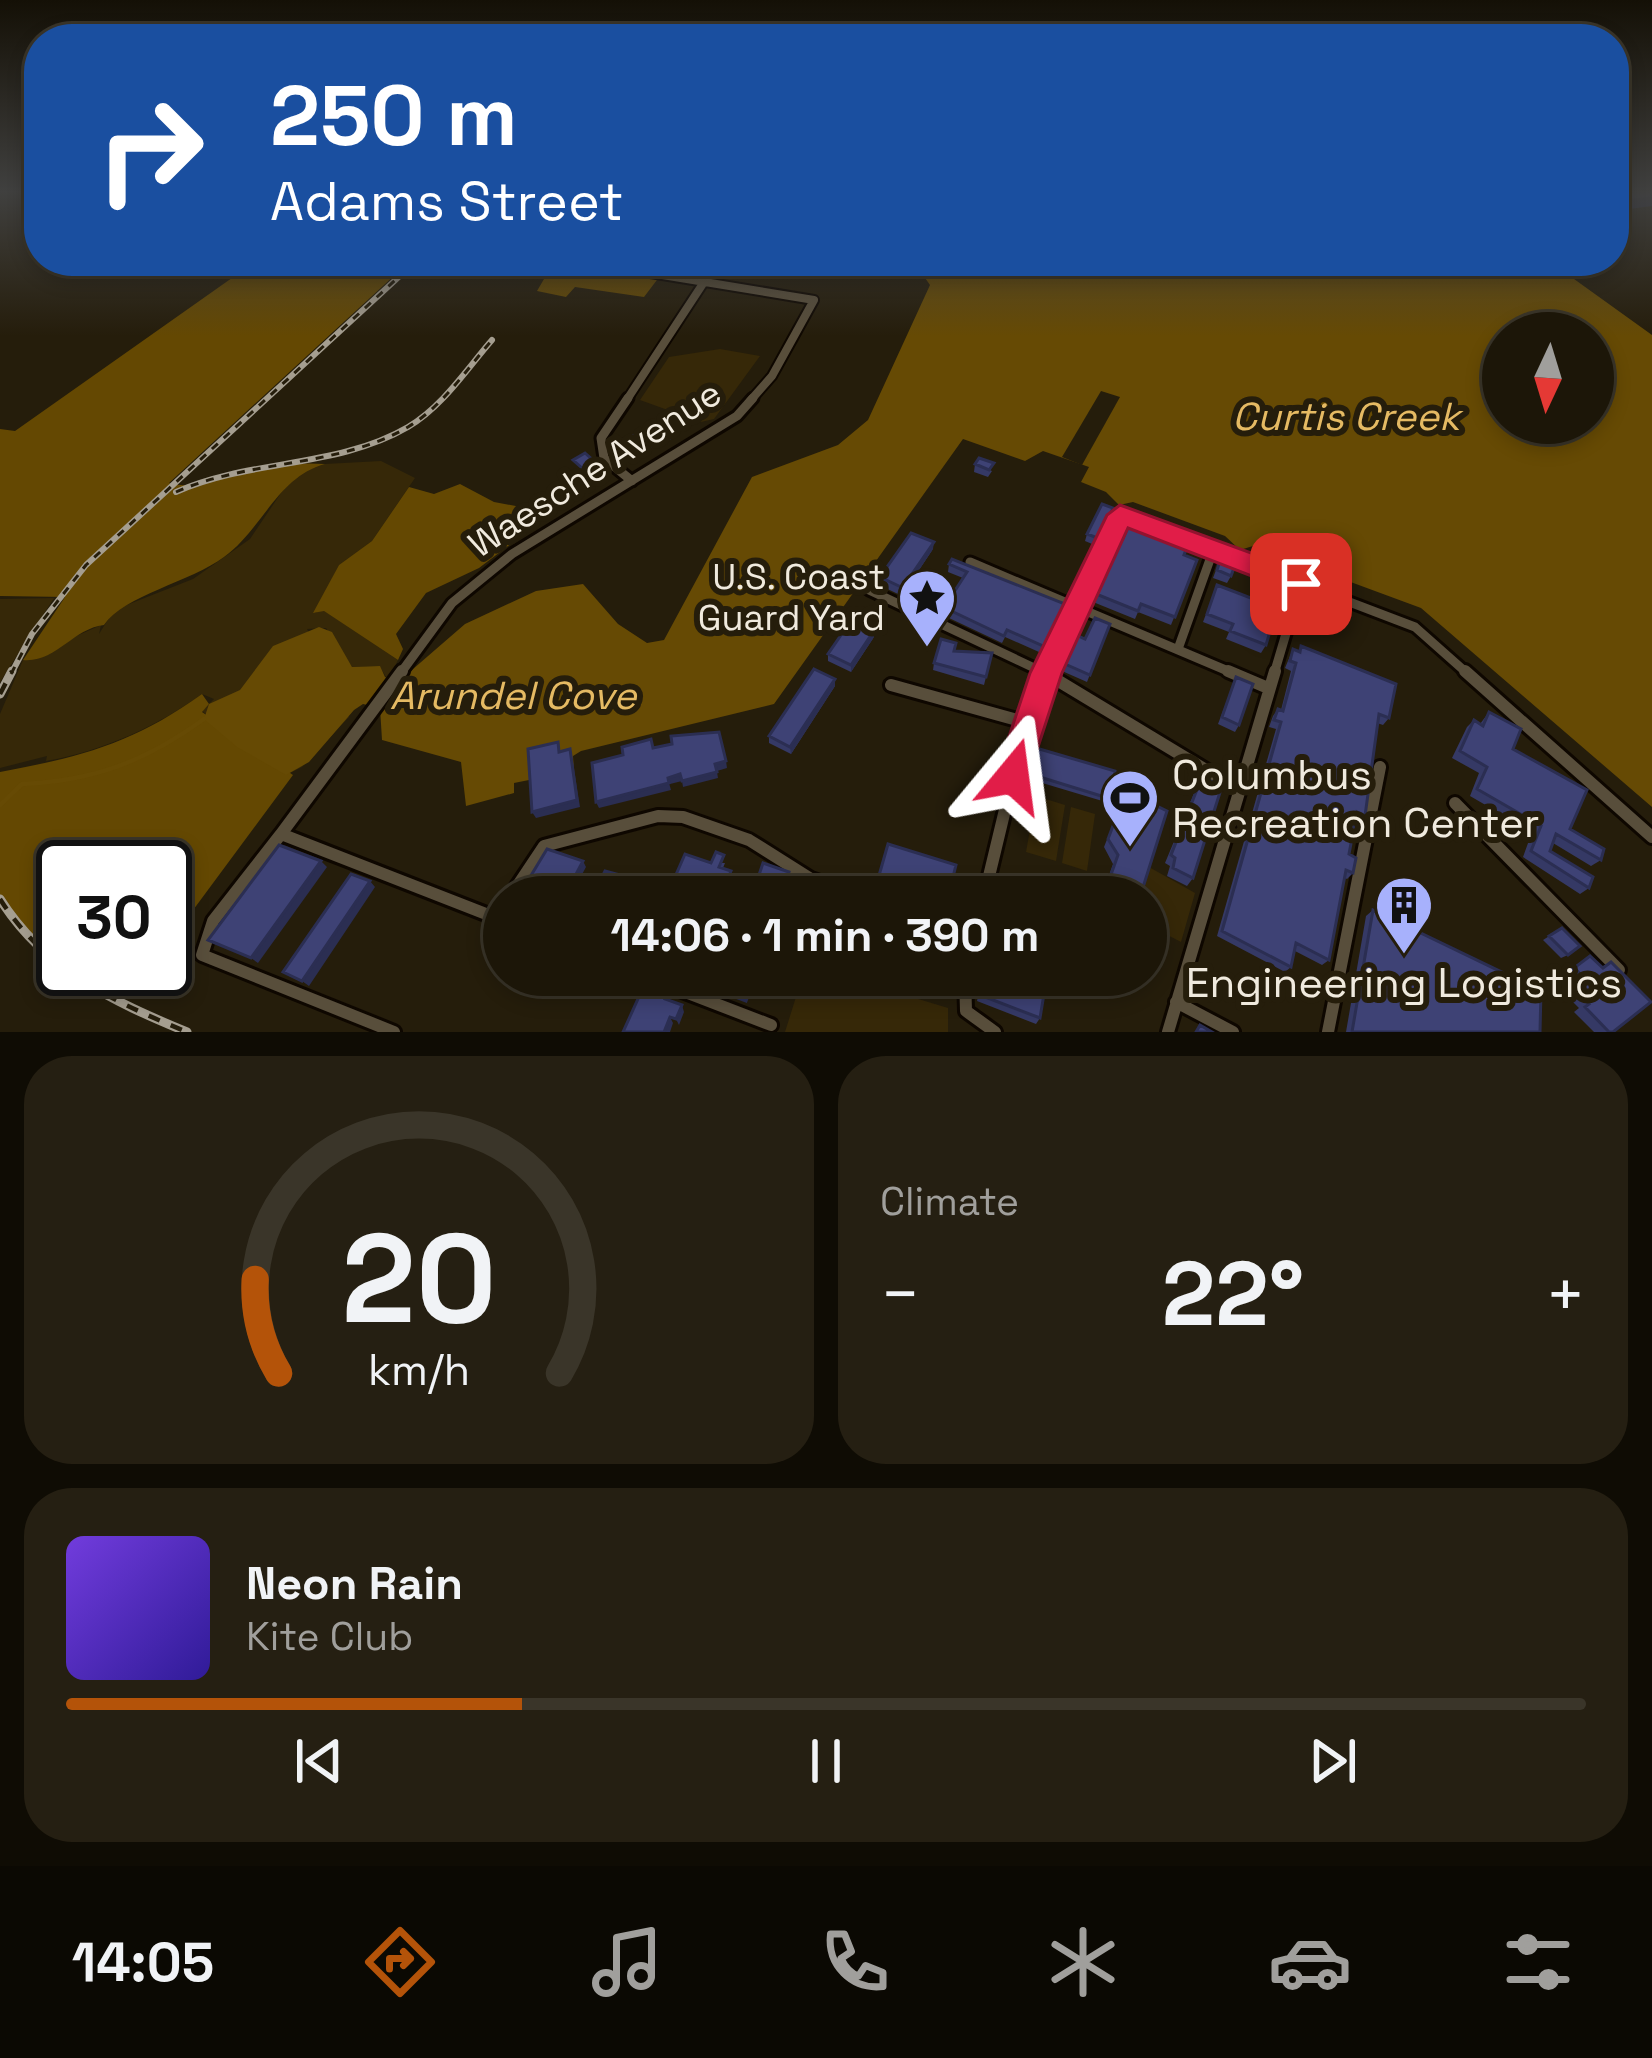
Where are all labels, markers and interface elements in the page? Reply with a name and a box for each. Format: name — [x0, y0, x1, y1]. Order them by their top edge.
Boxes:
text: 250 m — [270, 62, 518, 170]
icon: right — [72, 72, 228, 228]
text: Adams Street — [270, 167, 624, 236]
north arrow — [1482, 312, 1614, 444]
map controls — [1482, 312, 1614, 444]
street label: Waesche Avenue — [460, 370, 730, 568]
water label: Curtis Creek — [1232, 392, 1464, 441]
pin — [1250, 533, 1352, 635]
icon: arrive — [1268, 551, 1334, 617]
place label: U.S. Coast Guard Yard — [698, 554, 885, 641]
place icon: U.S. Coast Guard Yard — [896, 567, 958, 649]
water label: Arundel Cove — [390, 671, 638, 720]
position arrow — [950, 713, 1076, 839]
place label: Columbus Recreation Center — [1172, 748, 1540, 849]
sports icon: Columbus Recreation Center — [1099, 767, 1161, 849]
speed limit sign: 30 — [36, 840, 192, 996]
building icon: Engineering Logistics — [1373, 874, 1435, 956]
text: 14:06 · 1 min · 390 m — [611, 907, 1039, 964]
place label: Engineering Logistics — [1186, 956, 1622, 1009]
text: Climate — [880, 1177, 1019, 1226]
text: 20 — [341, 1199, 496, 1358]
text: 22° — [1162, 1236, 1304, 1351]
text: − — [880, 1252, 921, 1336]
text: + — [1545, 1252, 1586, 1336]
text: km/h — [368, 1343, 470, 1398]
text: Neon Rain — [246, 1555, 463, 1612]
text: Kite Club — [246, 1612, 413, 1661]
icon: previous — [286, 1728, 352, 1794]
icon: pause — [793, 1728, 859, 1794]
icon: next — [1300, 1728, 1366, 1794]
icon: directions — [358, 1920, 442, 2004]
icon: music — [585, 1920, 669, 2004]
icon: phone — [813, 1920, 897, 2004]
icon: climate — [1041, 1920, 1125, 2004]
icon: car — [1268, 1920, 1352, 2004]
icon: filters — [1496, 1920, 1580, 2004]
text: 14:05 — [72, 1928, 214, 1997]

